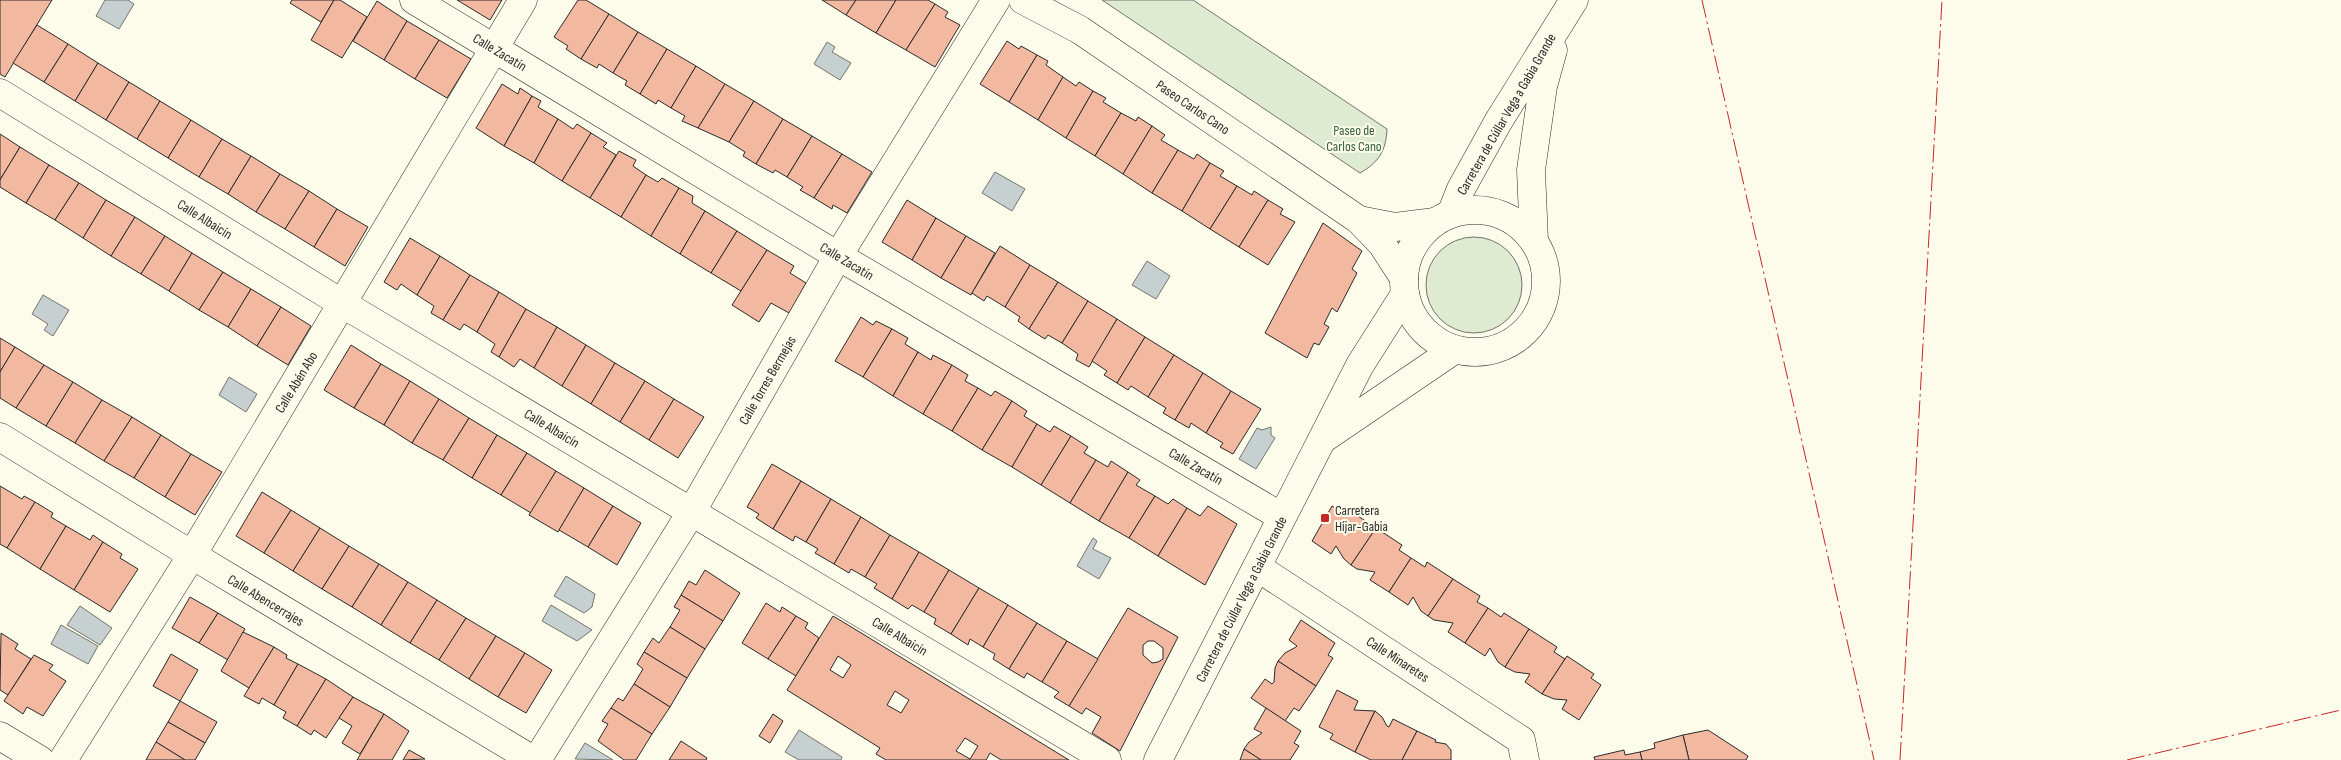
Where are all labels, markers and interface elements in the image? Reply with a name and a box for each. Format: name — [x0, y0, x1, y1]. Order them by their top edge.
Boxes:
street label: Calle Zacatín — [470, 30, 530, 75]
street label: Carretera de Cúllar Vega a Gabia Grande — [1453, 30, 1560, 198]
street label: Paseo Carlos Cano — [1153, 77, 1233, 138]
park label: Paseo de Carlos Cano — [1326, 122, 1382, 155]
street label: Calle Albaicín — [174, 196, 235, 243]
street label: Calle Zacatín — [817, 239, 877, 284]
street label: Calle Torres Bermejas — [735, 333, 800, 428]
street label: Calle Abén Abo — [271, 348, 321, 416]
street label: Calle Albaicín — [521, 405, 583, 452]
street label: Calle Zacatín — [1166, 444, 1226, 489]
place label: Carretera Híjar-Gabia — [1335, 502, 1388, 535]
marker: Carretera Híjar-Gabia — [1319, 512, 1331, 524]
street label: Carretera de Cúllar Vega a Gabia Grande — [1192, 513, 1291, 685]
street label: Calle Abencerrajes — [224, 571, 307, 630]
street label: Calle Albaicín — [869, 613, 931, 660]
street label: Calle Minaretes — [1363, 633, 1432, 686]

